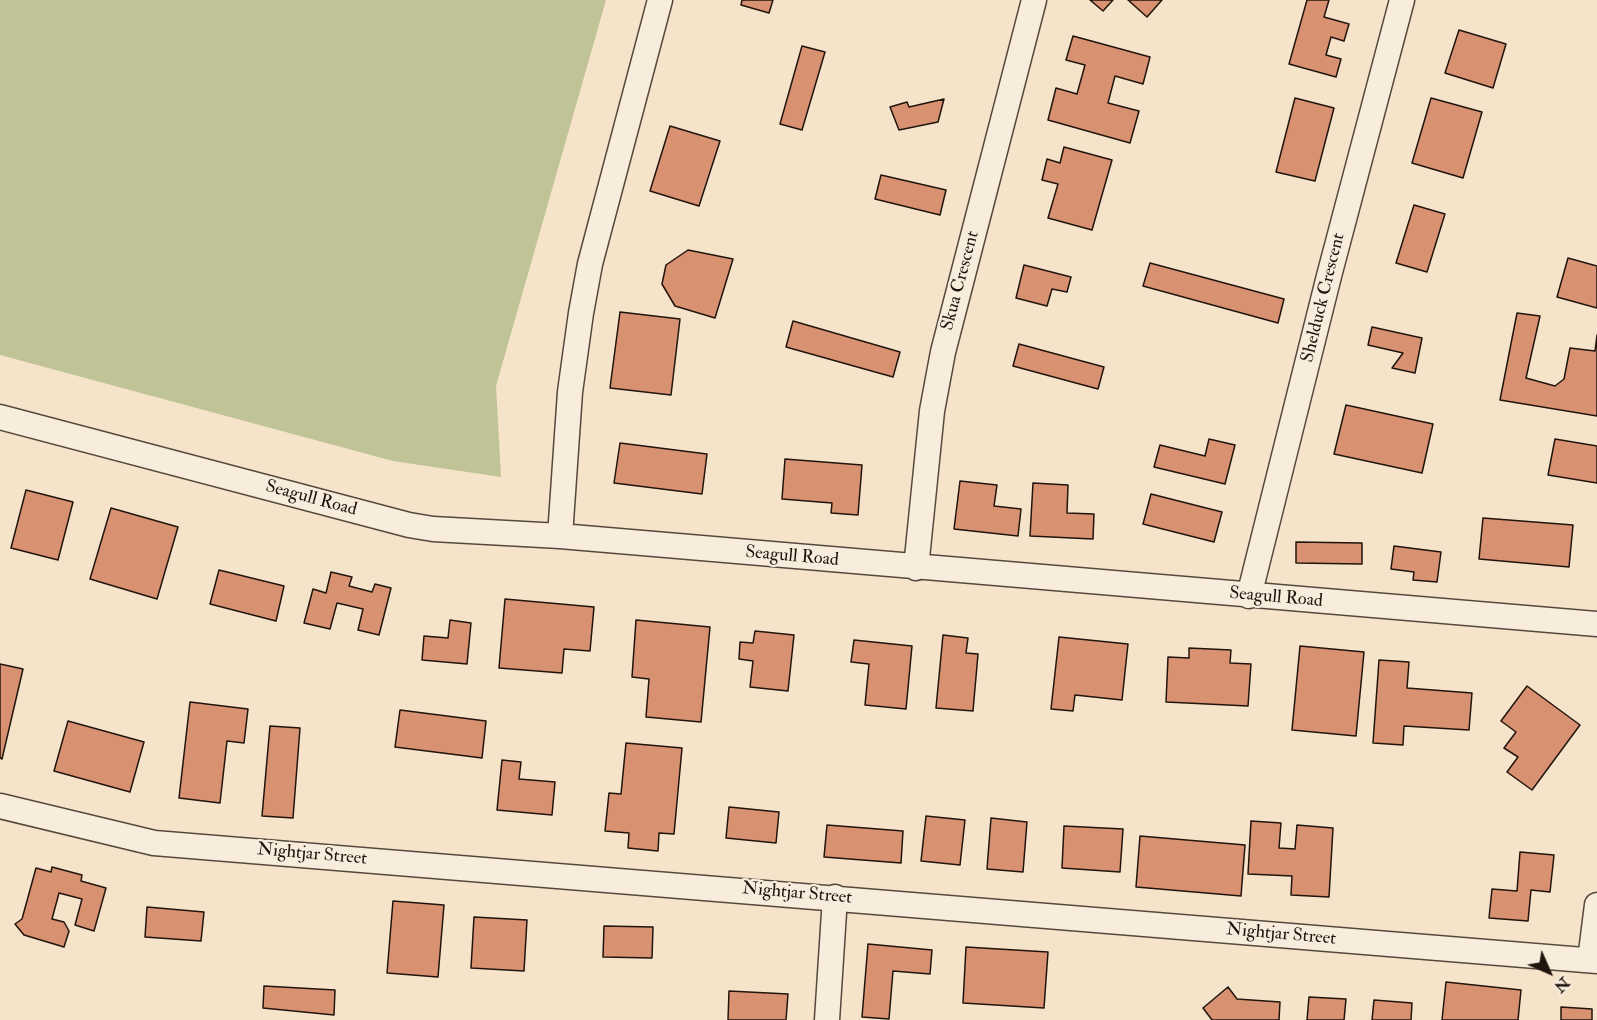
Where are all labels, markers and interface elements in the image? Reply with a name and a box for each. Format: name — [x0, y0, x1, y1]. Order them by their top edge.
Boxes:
street label: Skua Crescent — [937, 229, 985, 333]
street label: Shelduck Crescent — [1297, 231, 1351, 365]
street label: Seagull Road — [263, 476, 359, 522]
street label: Seagull Road — [744, 542, 840, 572]
street label: Seagull Road — [1228, 583, 1324, 613]
street label: Nightjar Street — [256, 839, 368, 871]
street label: Nightjar Street — [741, 878, 853, 910]
street label: Nightjar Street — [1225, 919, 1337, 951]
north arrow — [1519, 942, 1579, 1002]
text: N — [1550, 973, 1574, 997]

